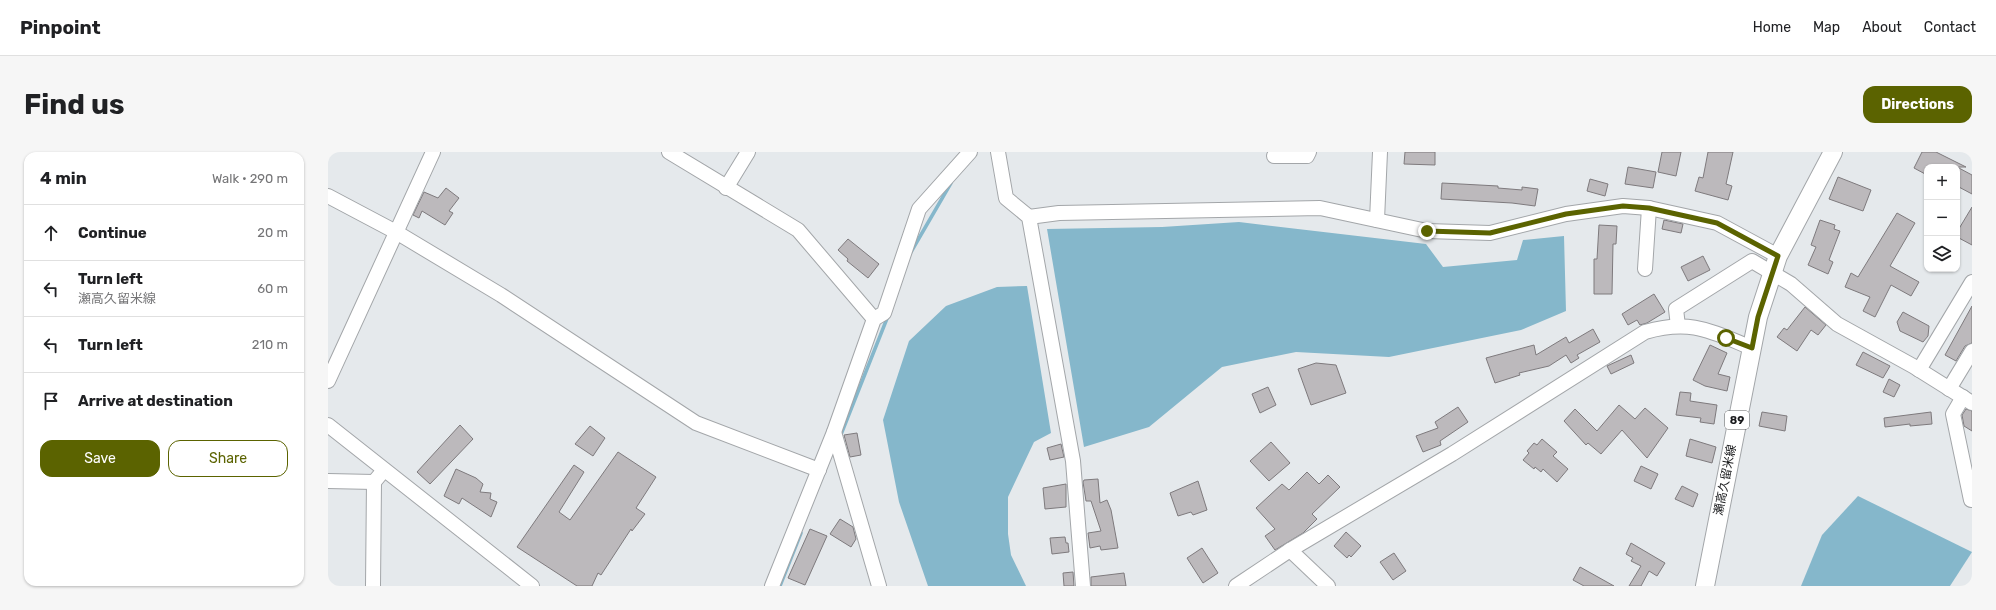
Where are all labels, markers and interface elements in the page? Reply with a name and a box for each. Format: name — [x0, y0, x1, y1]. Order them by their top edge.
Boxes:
text: Pinpoint — [20, 16, 101, 39]
text: Home — [1753, 19, 1791, 36]
text: Map — [1813, 19, 1840, 36]
text: About — [1862, 19, 1902, 36]
text: Contact — [1924, 19, 1976, 36]
button: Directions — [1863, 86, 1972, 123]
text: Find us — [24, 88, 124, 121]
map controls — [1924, 164, 1960, 272]
button: + — [1924, 164, 1960, 200]
text: 4 min — [40, 168, 87, 188]
text: Walk · 290 m — [212, 171, 288, 186]
button: − — [1924, 200, 1960, 236]
icon: ahead — [40, 222, 62, 244]
route end — [1418, 222, 1436, 240]
text: Continue — [78, 224, 147, 242]
text: 20 m — [257, 225, 288, 240]
button: layers — [1924, 236, 1960, 272]
text: Turn left — [78, 270, 143, 288]
icon: left — [40, 278, 62, 300]
text: 60 m — [257, 281, 288, 296]
text: 瀬高久留米線 — [78, 291, 156, 306]
route start — [1717, 329, 1735, 347]
icon: left — [40, 334, 62, 356]
text: Turn left — [78, 336, 143, 354]
text: 210 m — [252, 337, 288, 352]
icon: arrive — [40, 390, 62, 412]
text: Arrive at destination — [78, 392, 233, 410]
road number: 89 — [1725, 411, 1749, 429]
button: Save — [40, 440, 160, 477]
button: Share — [168, 440, 288, 477]
street label: 瀬高久留米線 — [1711, 443, 1739, 517]

